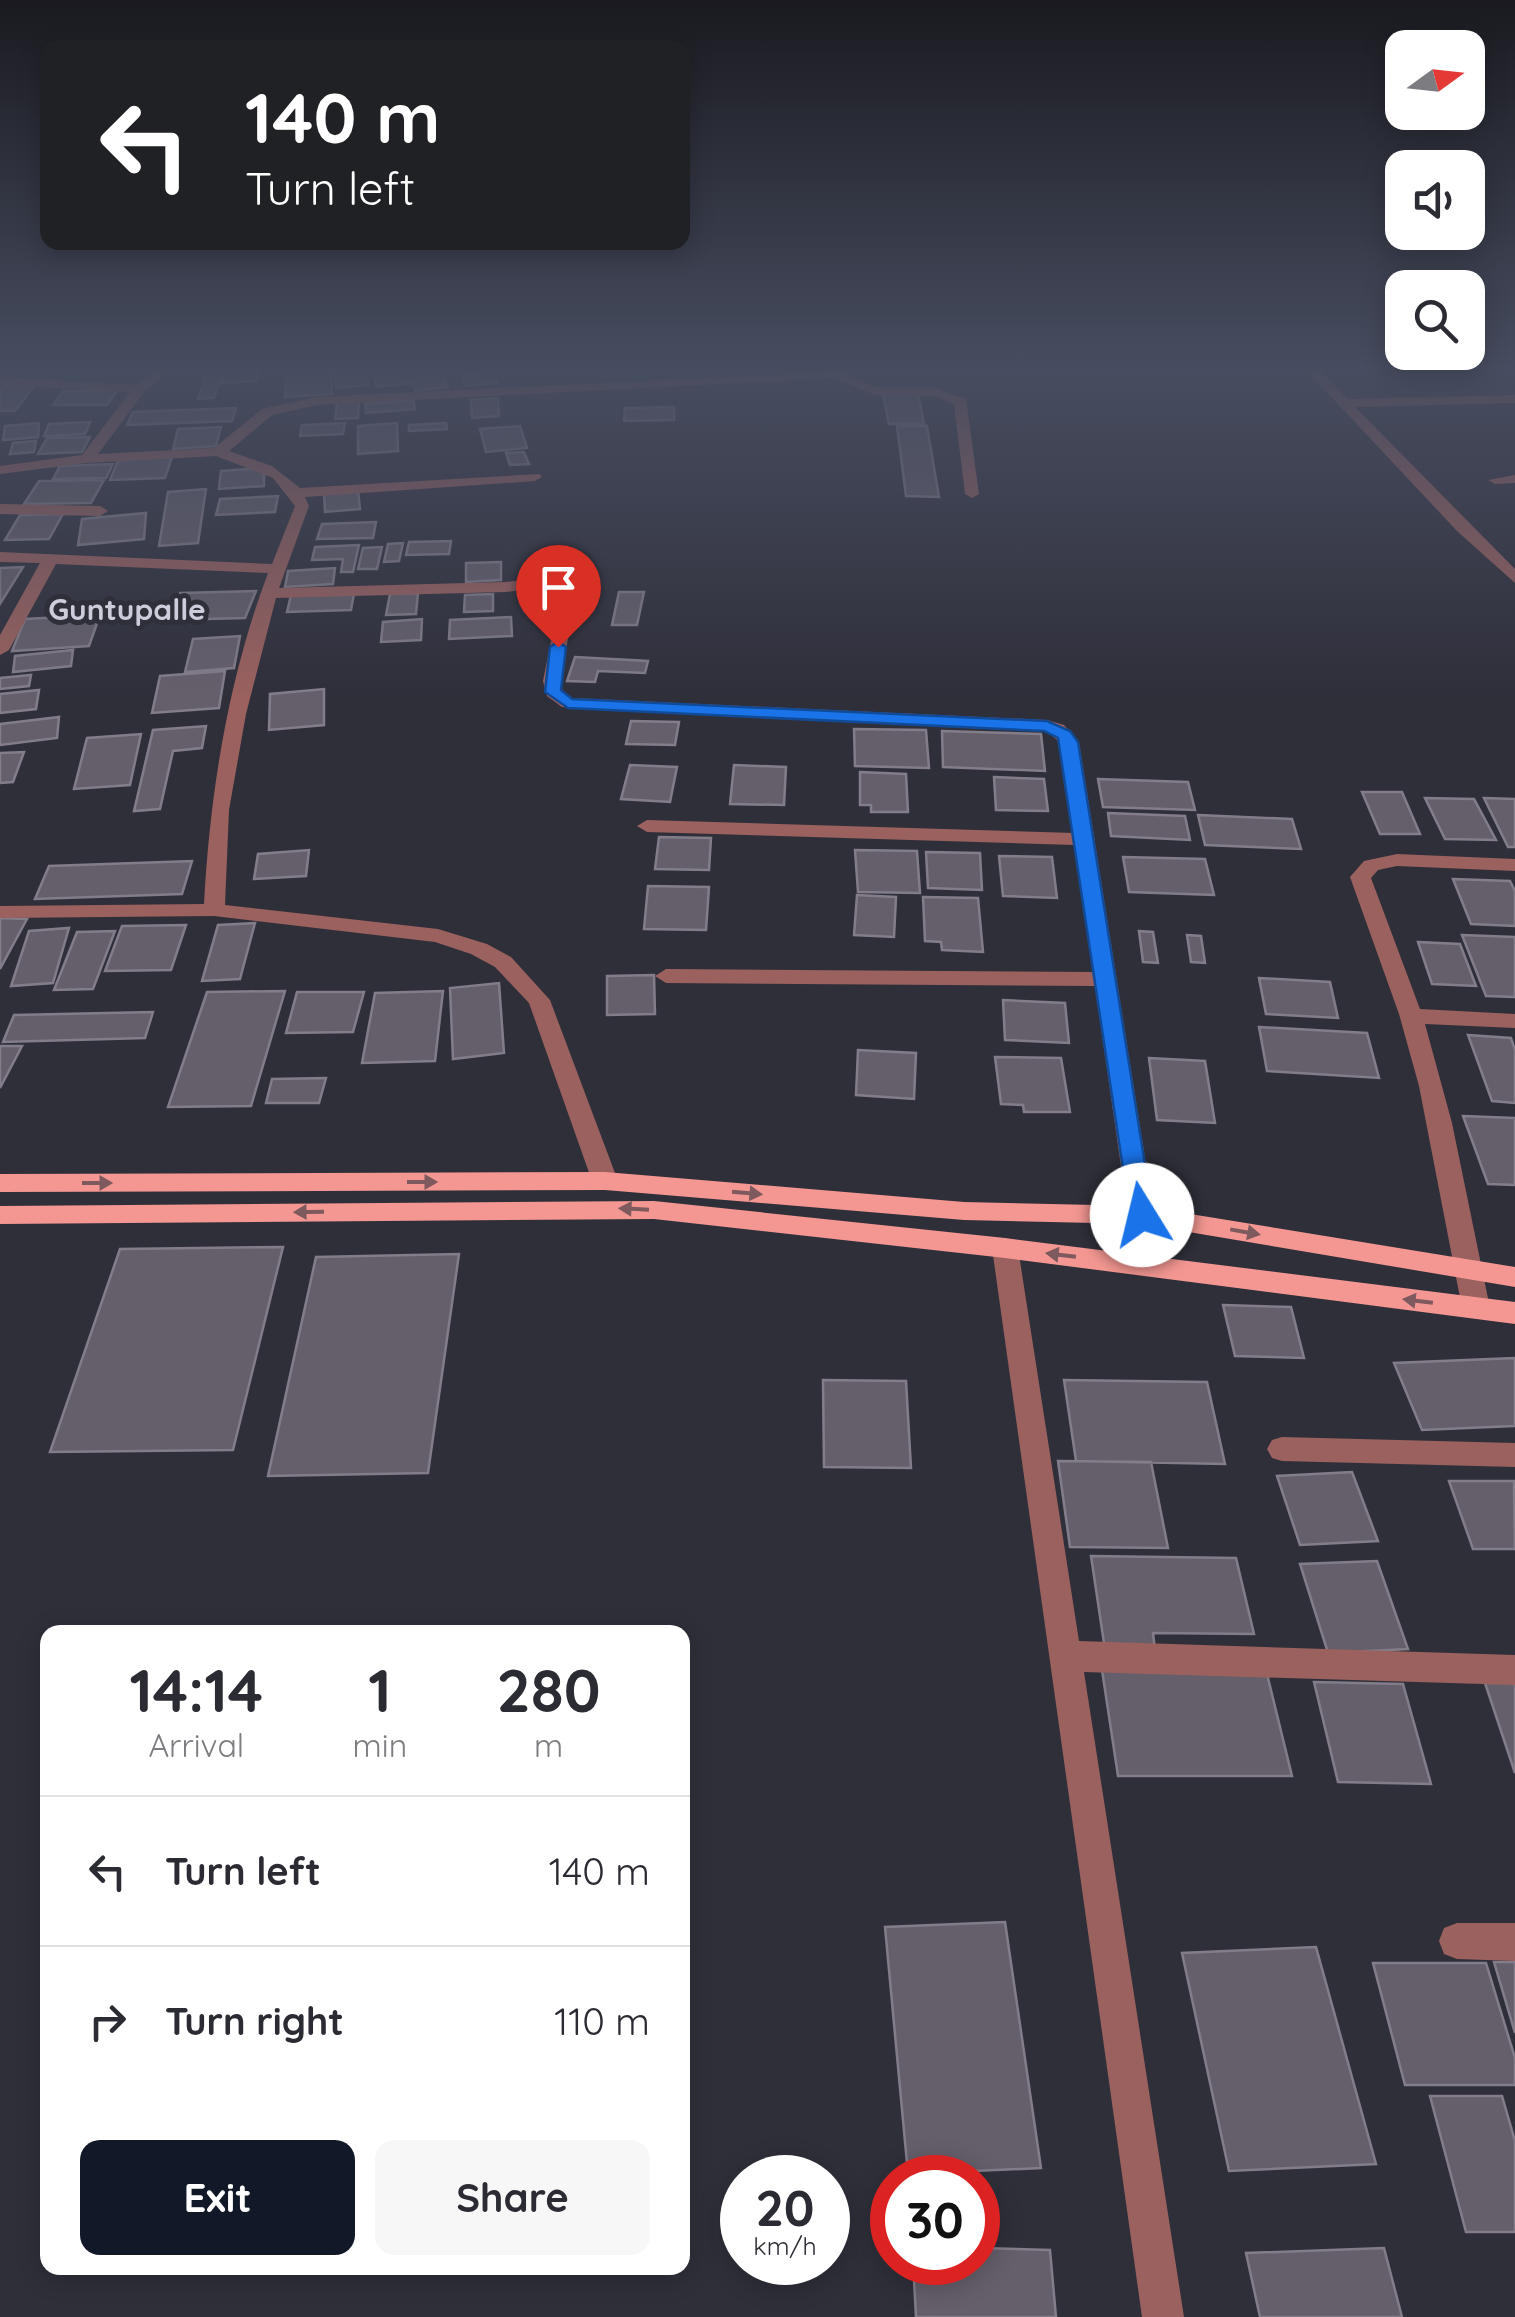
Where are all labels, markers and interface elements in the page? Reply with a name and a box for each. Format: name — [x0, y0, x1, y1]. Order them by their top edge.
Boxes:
north arrow — [1385, 30, 1485, 130]
map controls — [1385, 30, 1485, 370]
text: 140 m — [245, 73, 441, 161]
icon: left — [80, 80, 210, 210]
button: sound — [1385, 150, 1485, 250]
text: Turn left — [245, 160, 415, 216]
button: search — [1385, 270, 1485, 370]
pin — [516, 545, 601, 648]
icon: arrive — [531, 560, 586, 615]
district label: Guntupalle — [48, 590, 206, 628]
position arrow — [1090, 1163, 1194, 1267]
one-way arrow — [407, 1174, 439, 1190]
one-way arrow — [82, 1175, 114, 1191]
one-way arrow — [732, 1185, 763, 1201]
one-way arrow — [617, 1201, 649, 1217]
one-way arrow — [292, 1204, 324, 1220]
one-way arrow — [1229, 1225, 1261, 1241]
one-way arrow — [1045, 1247, 1077, 1263]
one-way arrow — [1402, 1293, 1434, 1309]
text: 14:14 — [129, 1652, 263, 1727]
text: 1 — [368, 1652, 392, 1727]
text: 280 — [497, 1652, 600, 1727]
text: Arrival — [148, 1725, 244, 1765]
text: min — [353, 1725, 407, 1765]
text: m — [534, 1725, 563, 1765]
icon: left — [80, 1844, 135, 1899]
text: Turn left — [165, 1847, 321, 1895]
text: 140 m — [549, 1847, 650, 1895]
icon: right — [80, 1994, 135, 2049]
text: Turn right — [165, 1997, 344, 2045]
text: 110 m — [554, 1997, 650, 2045]
button: Exit — [80, 2140, 355, 2255]
button: Share — [375, 2140, 650, 2255]
speed limit sign: 30 — [870, 2155, 1000, 2285]
text: 20 — [755, 2176, 815, 2239]
text: km/h — [753, 2230, 817, 2261]

